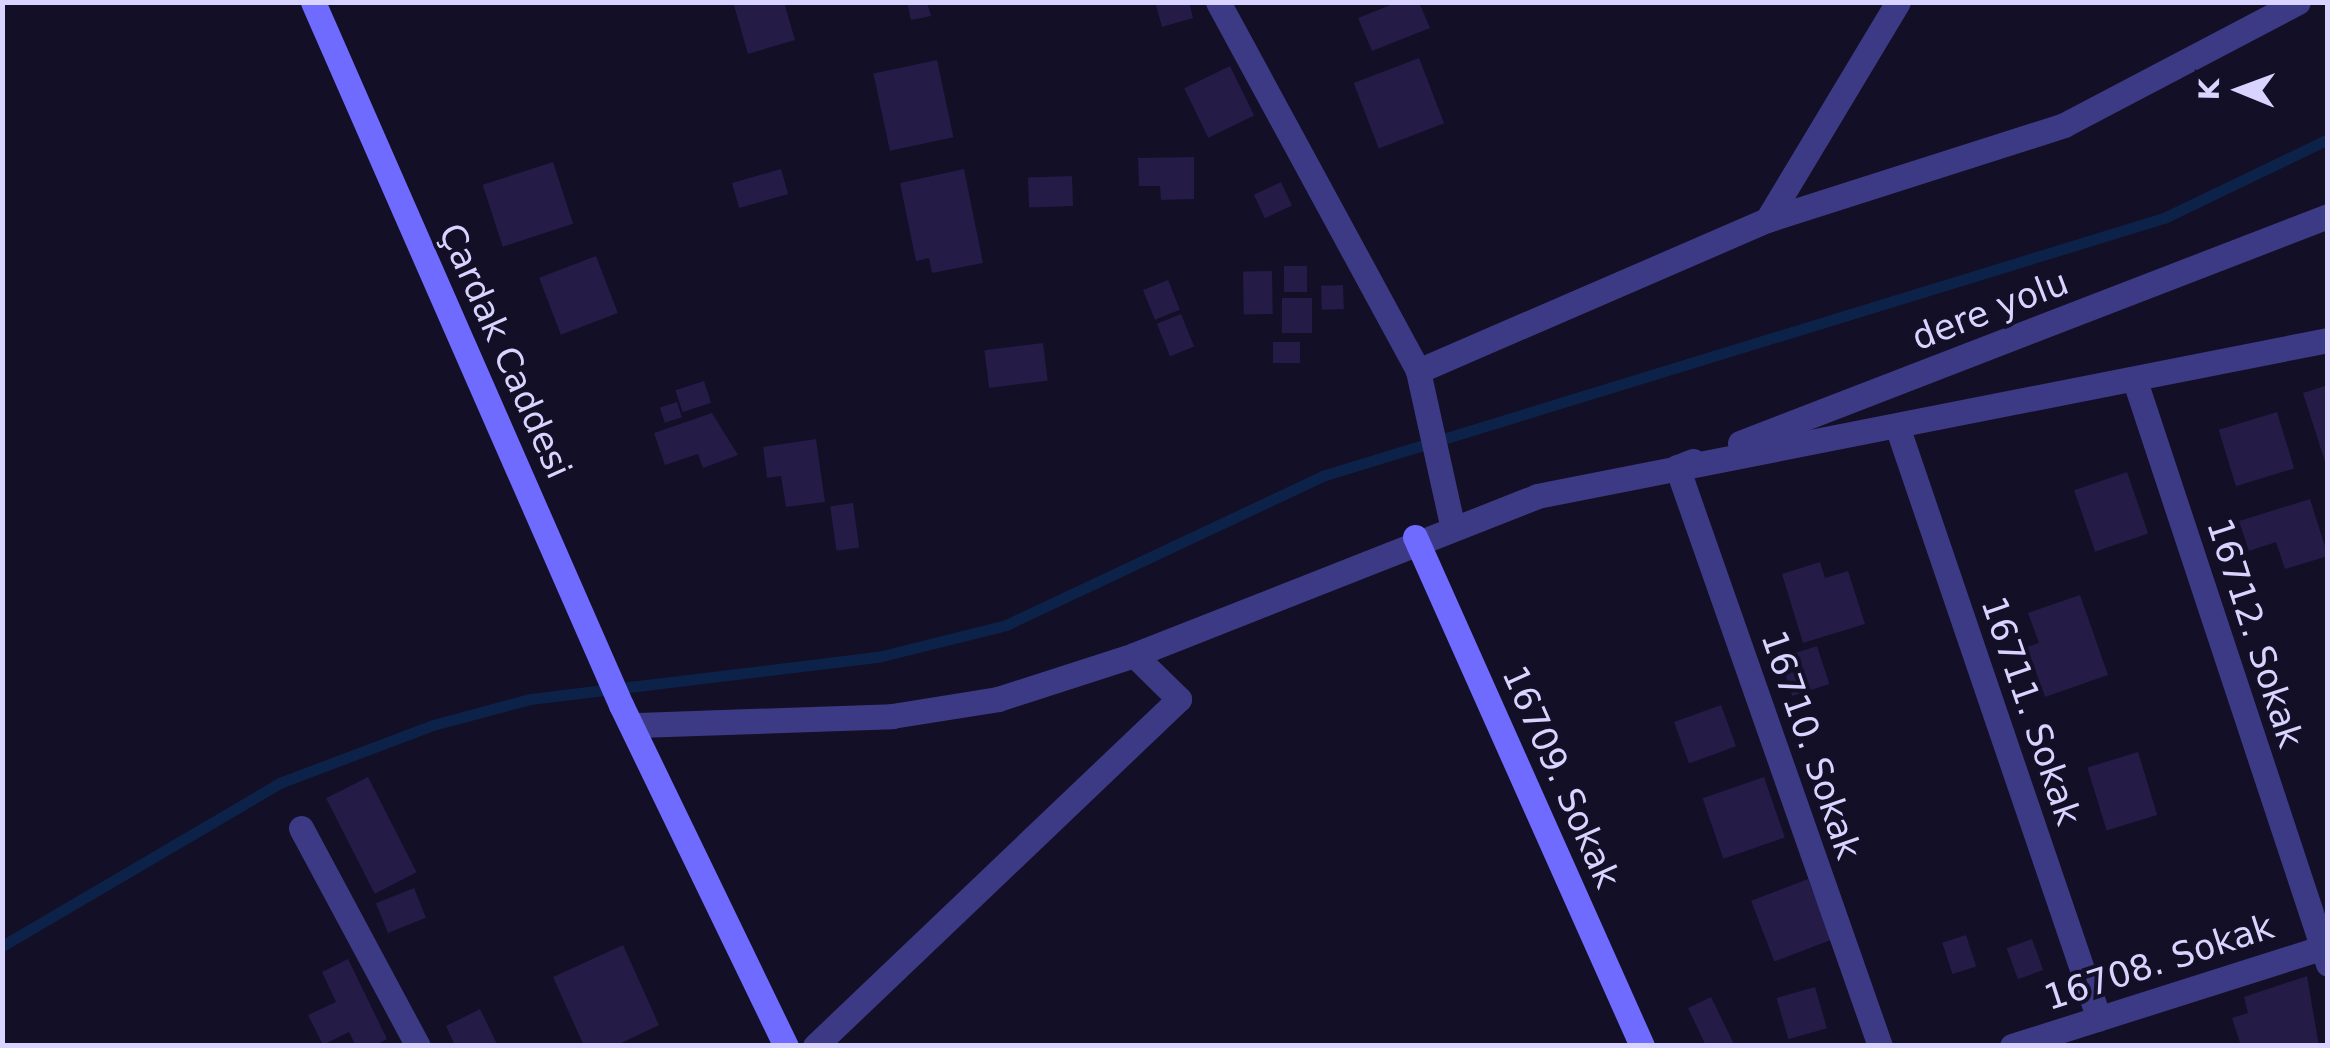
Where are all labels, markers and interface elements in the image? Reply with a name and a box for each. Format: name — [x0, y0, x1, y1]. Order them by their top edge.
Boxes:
north arrow — [2190, 40, 2290, 140]
text: K — [2193, 78, 2226, 101]
street label: Çardak Caddesi — [430, 217, 580, 485]
street label: dere yolu — [1906, 261, 2074, 359]
street label: 16712. Sokak — [2198, 513, 2312, 753]
street label: 16711. Sokak — [1972, 591, 2090, 831]
street label: 16710. Sokak — [1752, 625, 1870, 865]
street label: 16709. Sokak — [1493, 659, 1629, 895]
street label: 16708. Sokak — [2039, 905, 2279, 1019]

